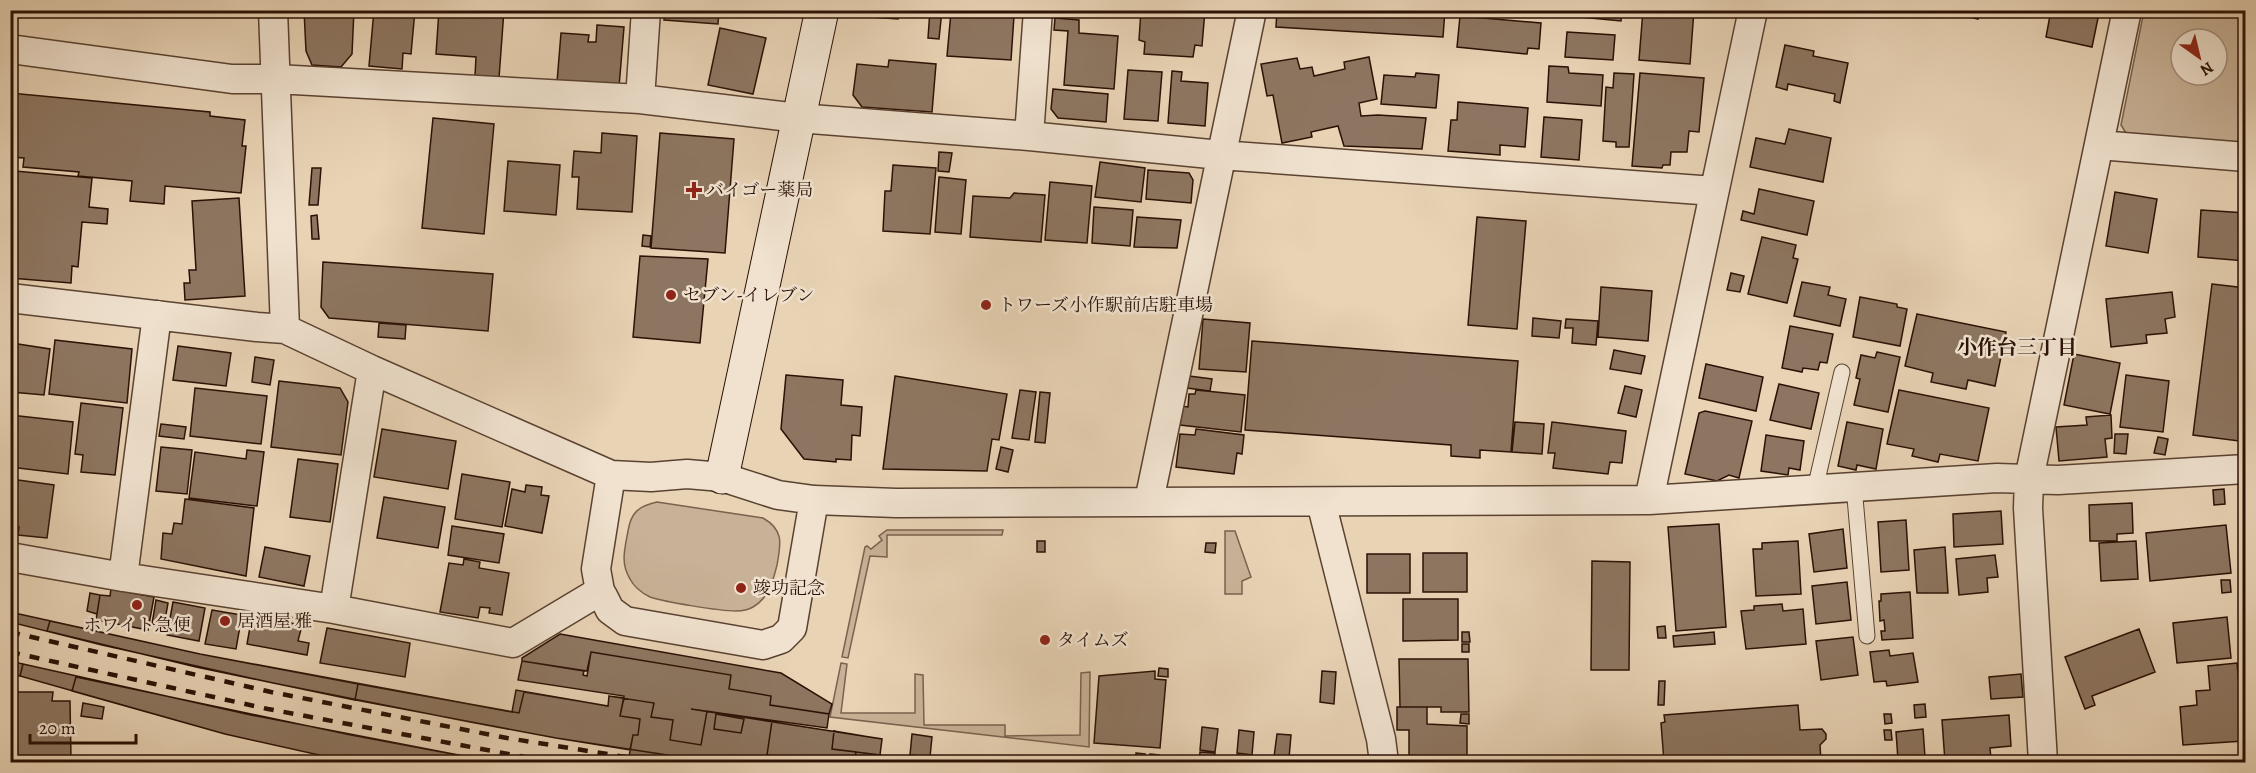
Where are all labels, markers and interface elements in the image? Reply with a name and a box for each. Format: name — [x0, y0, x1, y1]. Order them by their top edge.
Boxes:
north arrow — [2169, 27, 2229, 87]
text: N — [2196, 56, 2218, 81]
place label: バイゴー薬局 — [706, 178, 813, 202]
marker: バイゴー薬局 — [687, 183, 701, 197]
place label: セブン-イレブン — [683, 283, 814, 307]
marker: セブン-イレブン — [664, 288, 678, 302]
place label: トワーズ小作駅前店駐車場 — [998, 293, 1213, 317]
marker: トワーズ小作駅前店駐車場 — [979, 298, 993, 312]
district label: 小作台三丁目 — [1957, 334, 2077, 361]
place label: 竣功記念 — [753, 576, 825, 600]
marker: 竣功記念 — [734, 581, 748, 595]
marker: ホワイト急便 — [130, 598, 144, 612]
place label: 居酒屋 雅 — [237, 609, 313, 633]
place label: ホワイト急便 — [83, 613, 191, 637]
marker: 居酒屋 雅 — [218, 614, 232, 628]
place label: タイムズ — [1057, 628, 1129, 652]
marker: タイムズ — [1038, 633, 1052, 647]
scale bar — [30, 707, 136, 745]
text: 20 m — [39, 716, 76, 740]

